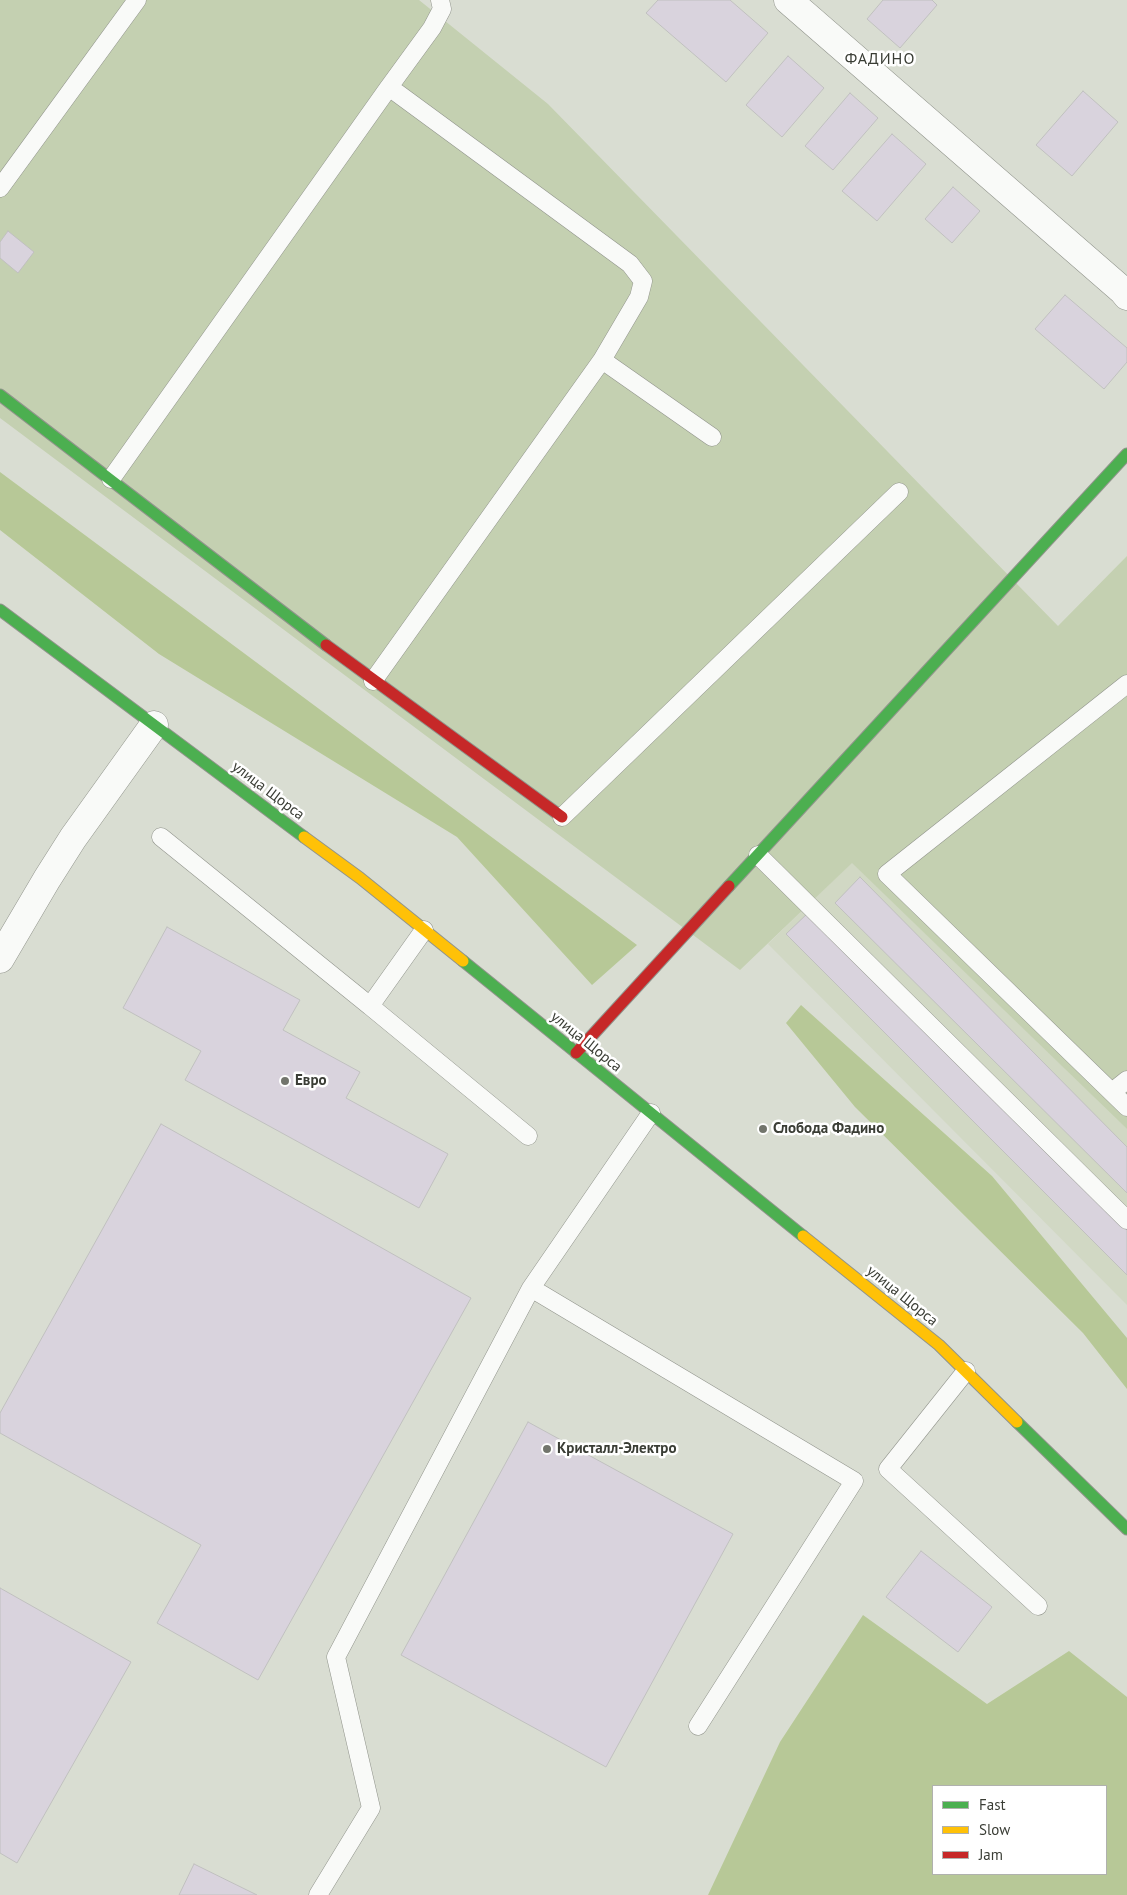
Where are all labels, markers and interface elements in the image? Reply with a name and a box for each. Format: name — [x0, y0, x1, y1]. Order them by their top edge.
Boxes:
district label: ФАДИНО — [844, 49, 916, 69]
street label: улица Щорса — [228, 758, 308, 824]
street label: улица Щорса — [547, 1008, 625, 1076]
place label: Евро — [295, 1072, 327, 1090]
marker: Евро — [279, 1075, 291, 1087]
place label: Слобода Фадино — [773, 1120, 884, 1138]
marker: Слобода Фадино — [757, 1123, 769, 1135]
street label: улица Щорса — [863, 1262, 941, 1330]
place label: Кристалл-Электро — [557, 1440, 676, 1458]
marker: Кристалл-Электро — [541, 1443, 553, 1455]
legend — [932, 1785, 1107, 1875]
text: Fast — [979, 1795, 1006, 1814]
text: Slow — [979, 1820, 1010, 1839]
text: Jam — [979, 1845, 1003, 1864]

